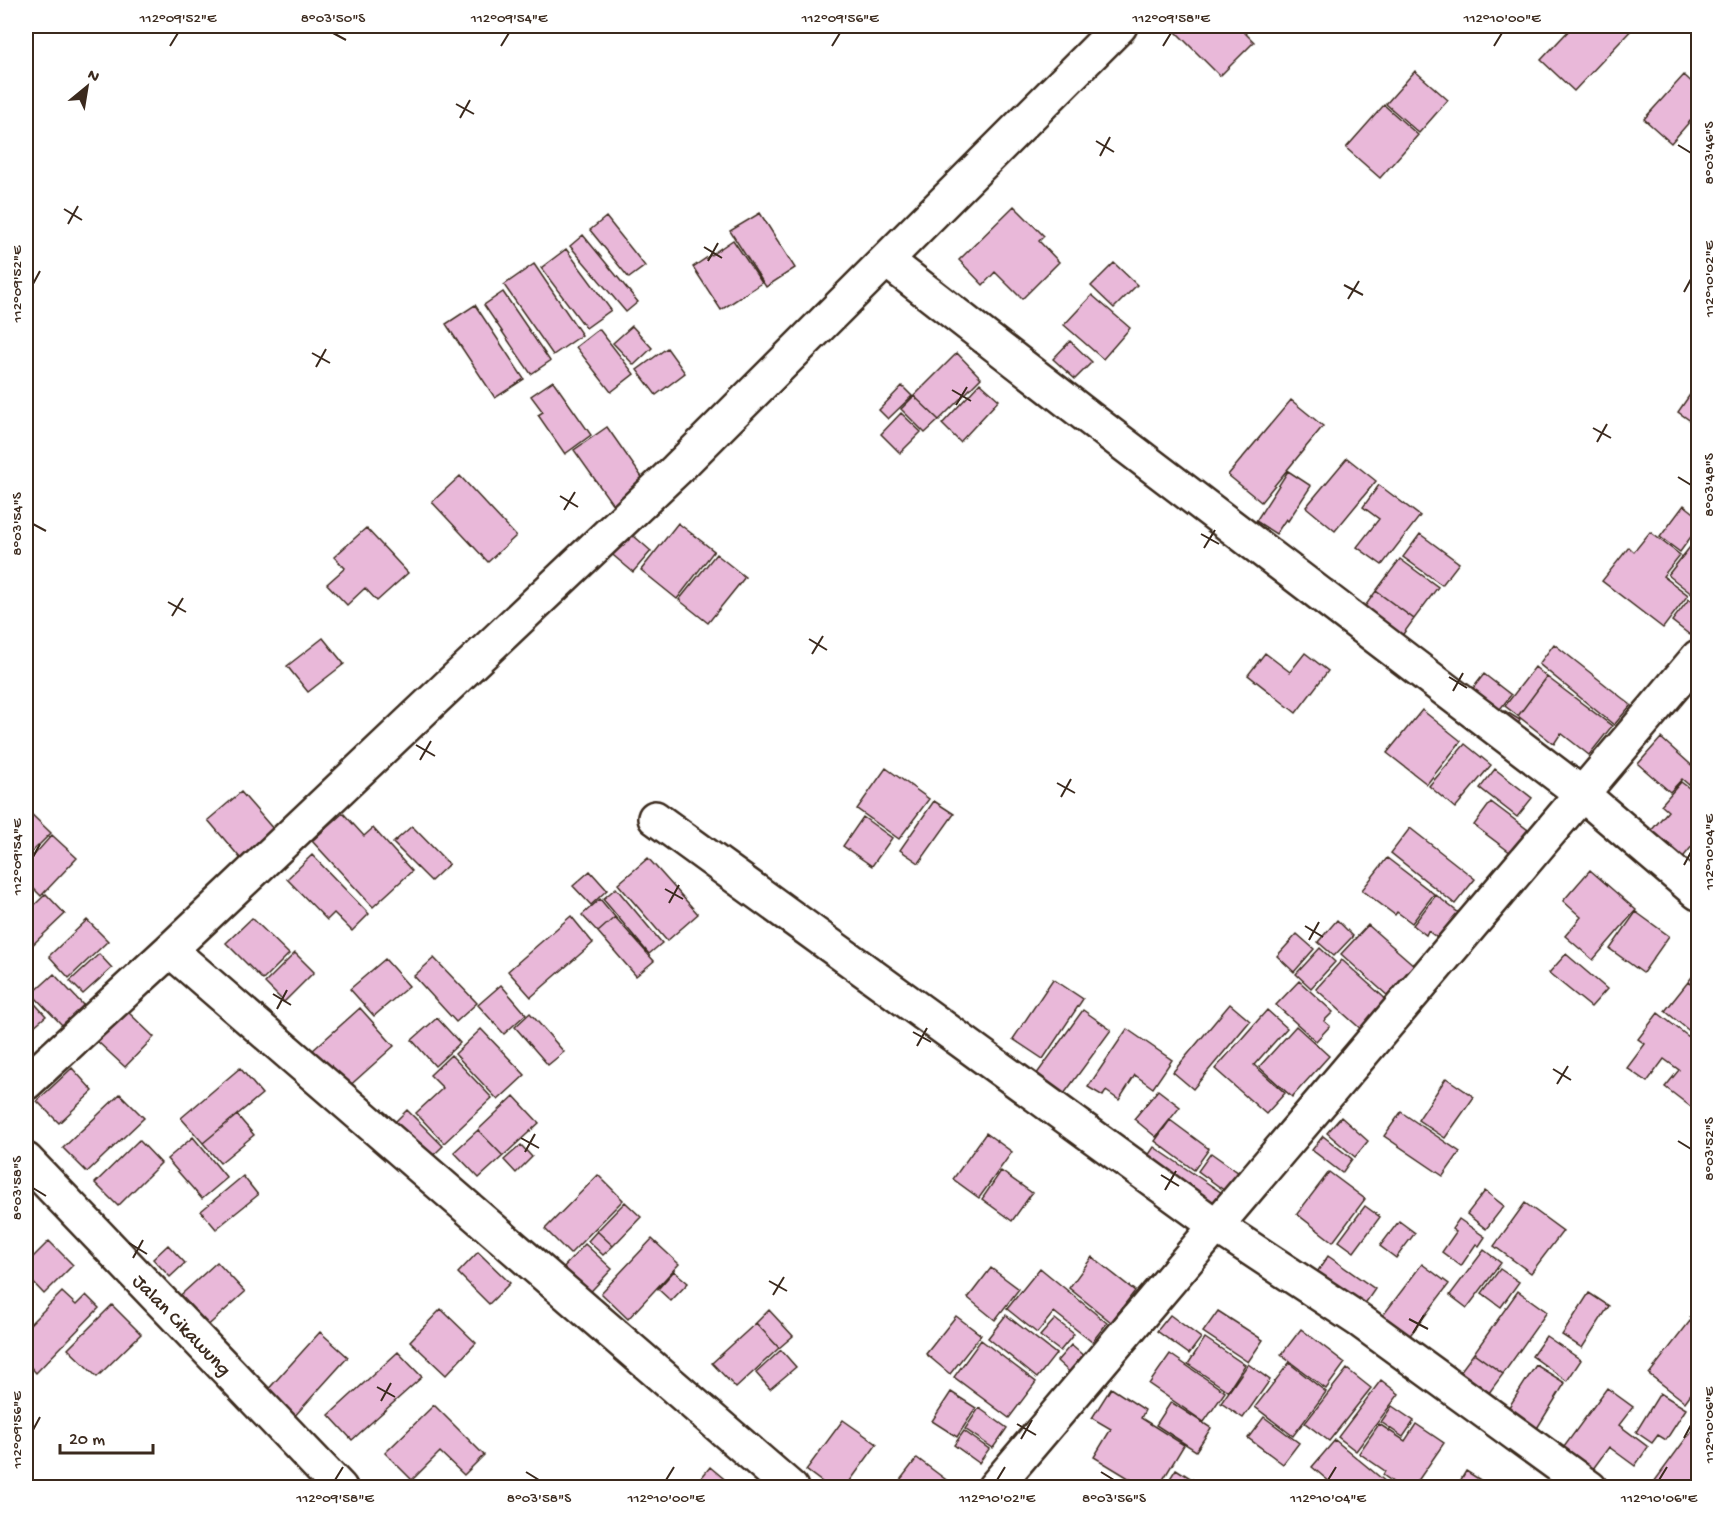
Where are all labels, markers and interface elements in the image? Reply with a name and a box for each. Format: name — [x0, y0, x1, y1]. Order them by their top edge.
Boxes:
text: 112°09'52"E — [139, 10, 217, 28]
text: 8°03'50"S — [301, 10, 365, 28]
text: 112°09'54"E — [470, 10, 548, 28]
text: 112°09'56"E — [800, 10, 879, 28]
text: 112°09'58"E — [1131, 10, 1211, 28]
text: 112°10'00"E — [1462, 10, 1541, 28]
north arrow — [57, 57, 117, 117]
text: N — [83, 66, 102, 88]
text: 8°03'46"S — [1701, 121, 1719, 184]
text: 112°10'02"E — [1701, 240, 1719, 318]
text: 112°09'52"E — [9, 245, 27, 323]
text: 8°03'48"S — [1701, 453, 1719, 517]
text: 8°03'54"S — [9, 492, 27, 556]
text: 112°10'04"E — [1701, 813, 1719, 891]
text: 112°09'54"E — [9, 818, 27, 896]
text: 8°03'52"S — [1701, 1117, 1719, 1181]
text: 8°03'58"S — [9, 1156, 27, 1220]
street label: Jalan Cikawung — [126, 1271, 235, 1382]
text: 112°10'06"E — [1701, 1386, 1719, 1464]
text: 112°09'56"E — [9, 1391, 27, 1470]
scale bar — [60, 1417, 153, 1455]
text: 20 m — [69, 1430, 105, 1451]
text: 112°09'58"E — [295, 1490, 375, 1508]
text: 8°03'58"S — [507, 1490, 571, 1508]
text: 112°10'00"E — [626, 1490, 705, 1508]
text: 112°10'02"E — [958, 1490, 1036, 1508]
text: 8°03'56"S — [1082, 1490, 1146, 1508]
text: 112°10'04"E — [1289, 1490, 1367, 1508]
text: 112°10'06"E — [1620, 1490, 1698, 1508]

